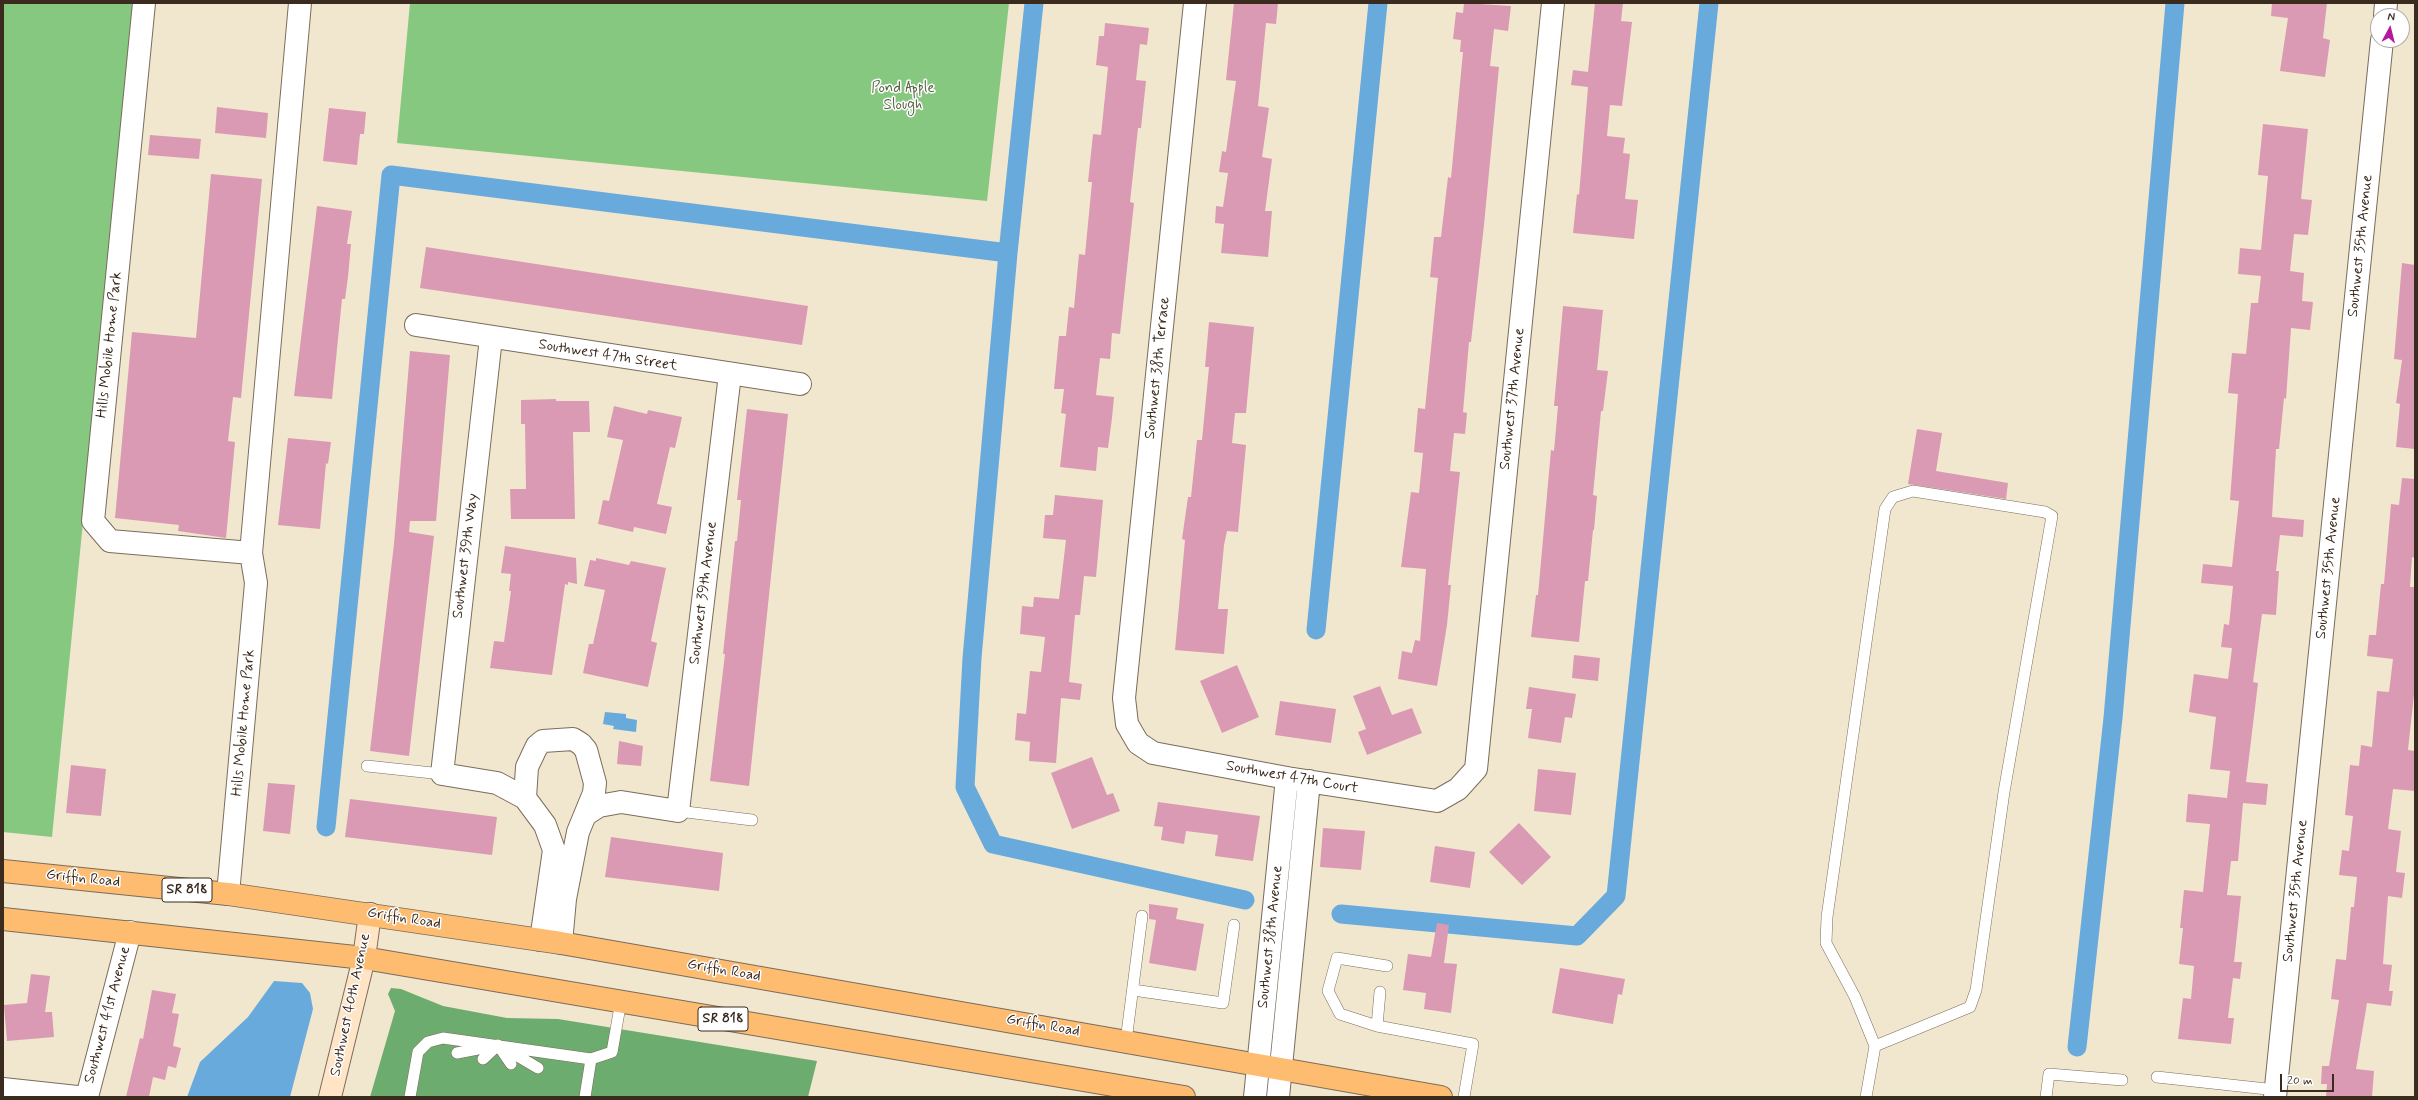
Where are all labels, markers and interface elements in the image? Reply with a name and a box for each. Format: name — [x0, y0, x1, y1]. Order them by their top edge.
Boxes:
north arrow — [2370, 8, 2410, 48]
text: N — [2387, 10, 2396, 24]
park label: Pond Apple Slough — [871, 80, 935, 115]
street label: Southwest 35th Avenue — [2345, 174, 2377, 318]
street label: Hills Mobile Home Park — [93, 271, 127, 419]
street label: Southwest 38th Terrace — [1142, 296, 1174, 440]
street label: Southwest 37th Avenue — [1497, 327, 1529, 471]
street label: Southwest 47th Street — [537, 336, 679, 376]
street label: Southwest 39th Way — [449, 492, 483, 620]
street label: Southwest 35th Avenue — [2313, 496, 2345, 640]
street label: Southwest 39th Avenue — [686, 520, 722, 666]
street label: Hills Mobile Home Park — [229, 649, 259, 797]
street label: Southwest 47th Court — [1225, 758, 1359, 798]
street label: Southwest 35th Avenue — [2280, 819, 2312, 963]
street label: Southwest 38th Avenue — [1255, 865, 1287, 1009]
street label: Griffin Road — [45, 866, 121, 892]
road number: SR 818 — [162, 878, 212, 902]
street label: Griffin Road — [366, 904, 442, 934]
street label: Southwest 40th Avenue — [327, 932, 375, 1078]
street label: Southwest 41st Avenue — [81, 944, 135, 1086]
street label: Griffin Road — [686, 956, 762, 986]
road number: SR 818 — [698, 1007, 748, 1031]
street label: Griffin Road — [1005, 1011, 1081, 1041]
scale bar — [2282, 1066, 2336, 1092]
text: 20 m — [2287, 1073, 2313, 1089]

